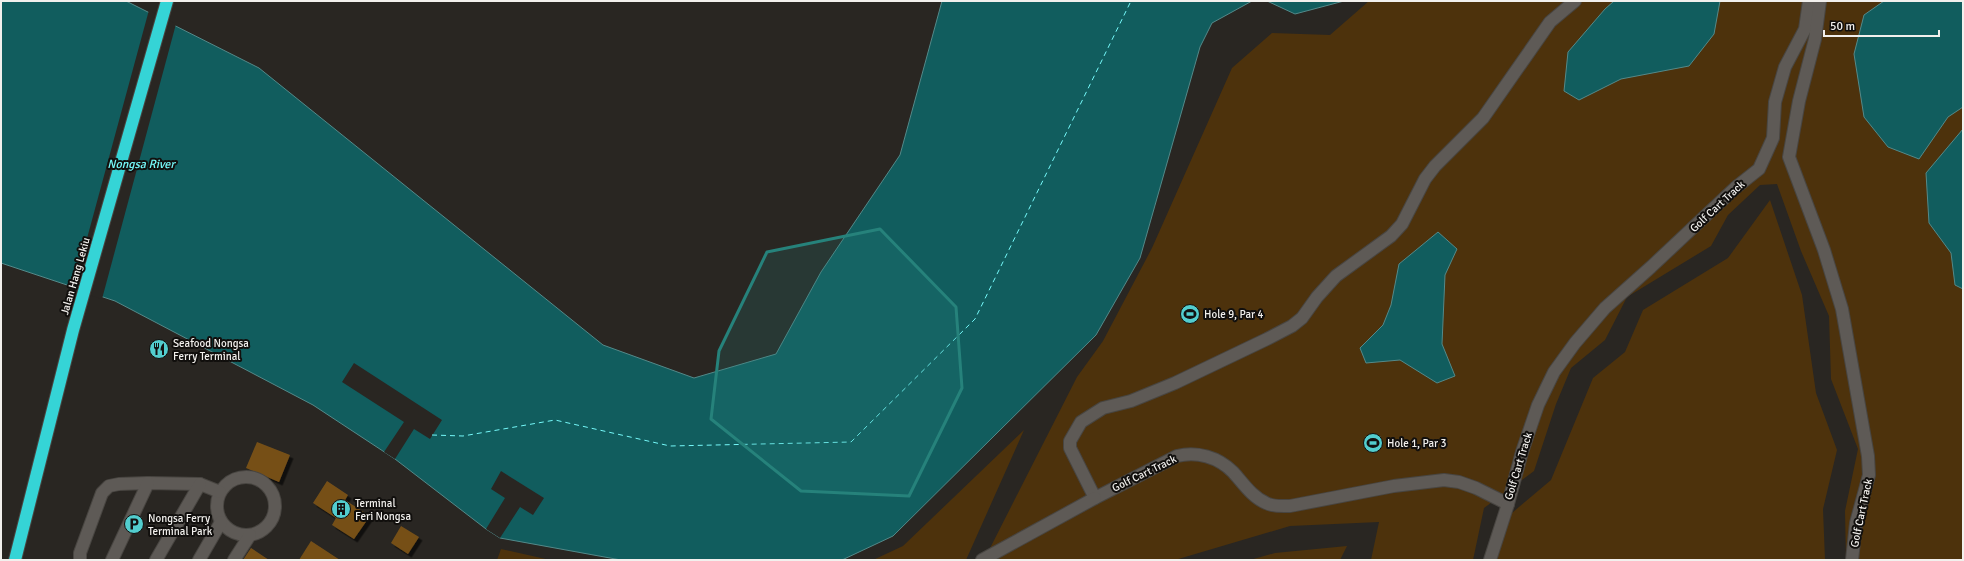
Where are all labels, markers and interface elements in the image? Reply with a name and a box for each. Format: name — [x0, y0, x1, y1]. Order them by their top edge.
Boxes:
scale bar — [1824, 12, 1939, 38]
text: 50 m — [1830, 19, 1855, 34]
water label: Nongsa River — [107, 157, 176, 172]
street label: Golf Cart Track — [1687, 177, 1748, 235]
street label: Jalan Hang Lekiu — [58, 236, 93, 316]
sports icon: Hole 9, Par 4 — [1179, 303, 1201, 325]
place label: Hole 9, Par 4 — [1204, 308, 1264, 321]
place label: Seafood Nongsa Ferry Terminal — [173, 337, 249, 363]
restaurant icon: Seafood Nongsa Ferry Terminal — [148, 338, 170, 360]
street label: Golf Cart Track — [1502, 430, 1535, 501]
sports icon: Hole 1, Par 3 — [1362, 432, 1384, 454]
place label: Hole 1, Par 3 — [1387, 437, 1447, 450]
street label: Golf Cart Track — [1110, 452, 1179, 495]
street label: Golf Cart Track — [1848, 477, 1875, 549]
place label: Terminal Feri Nongsa — [355, 497, 411, 523]
building icon: Terminal Feri Nongsa — [330, 498, 352, 520]
place label: Nongsa Ferry Terminal Park — [148, 512, 213, 538]
parking icon: Nongsa Ferry Terminal Park — [123, 513, 145, 535]

